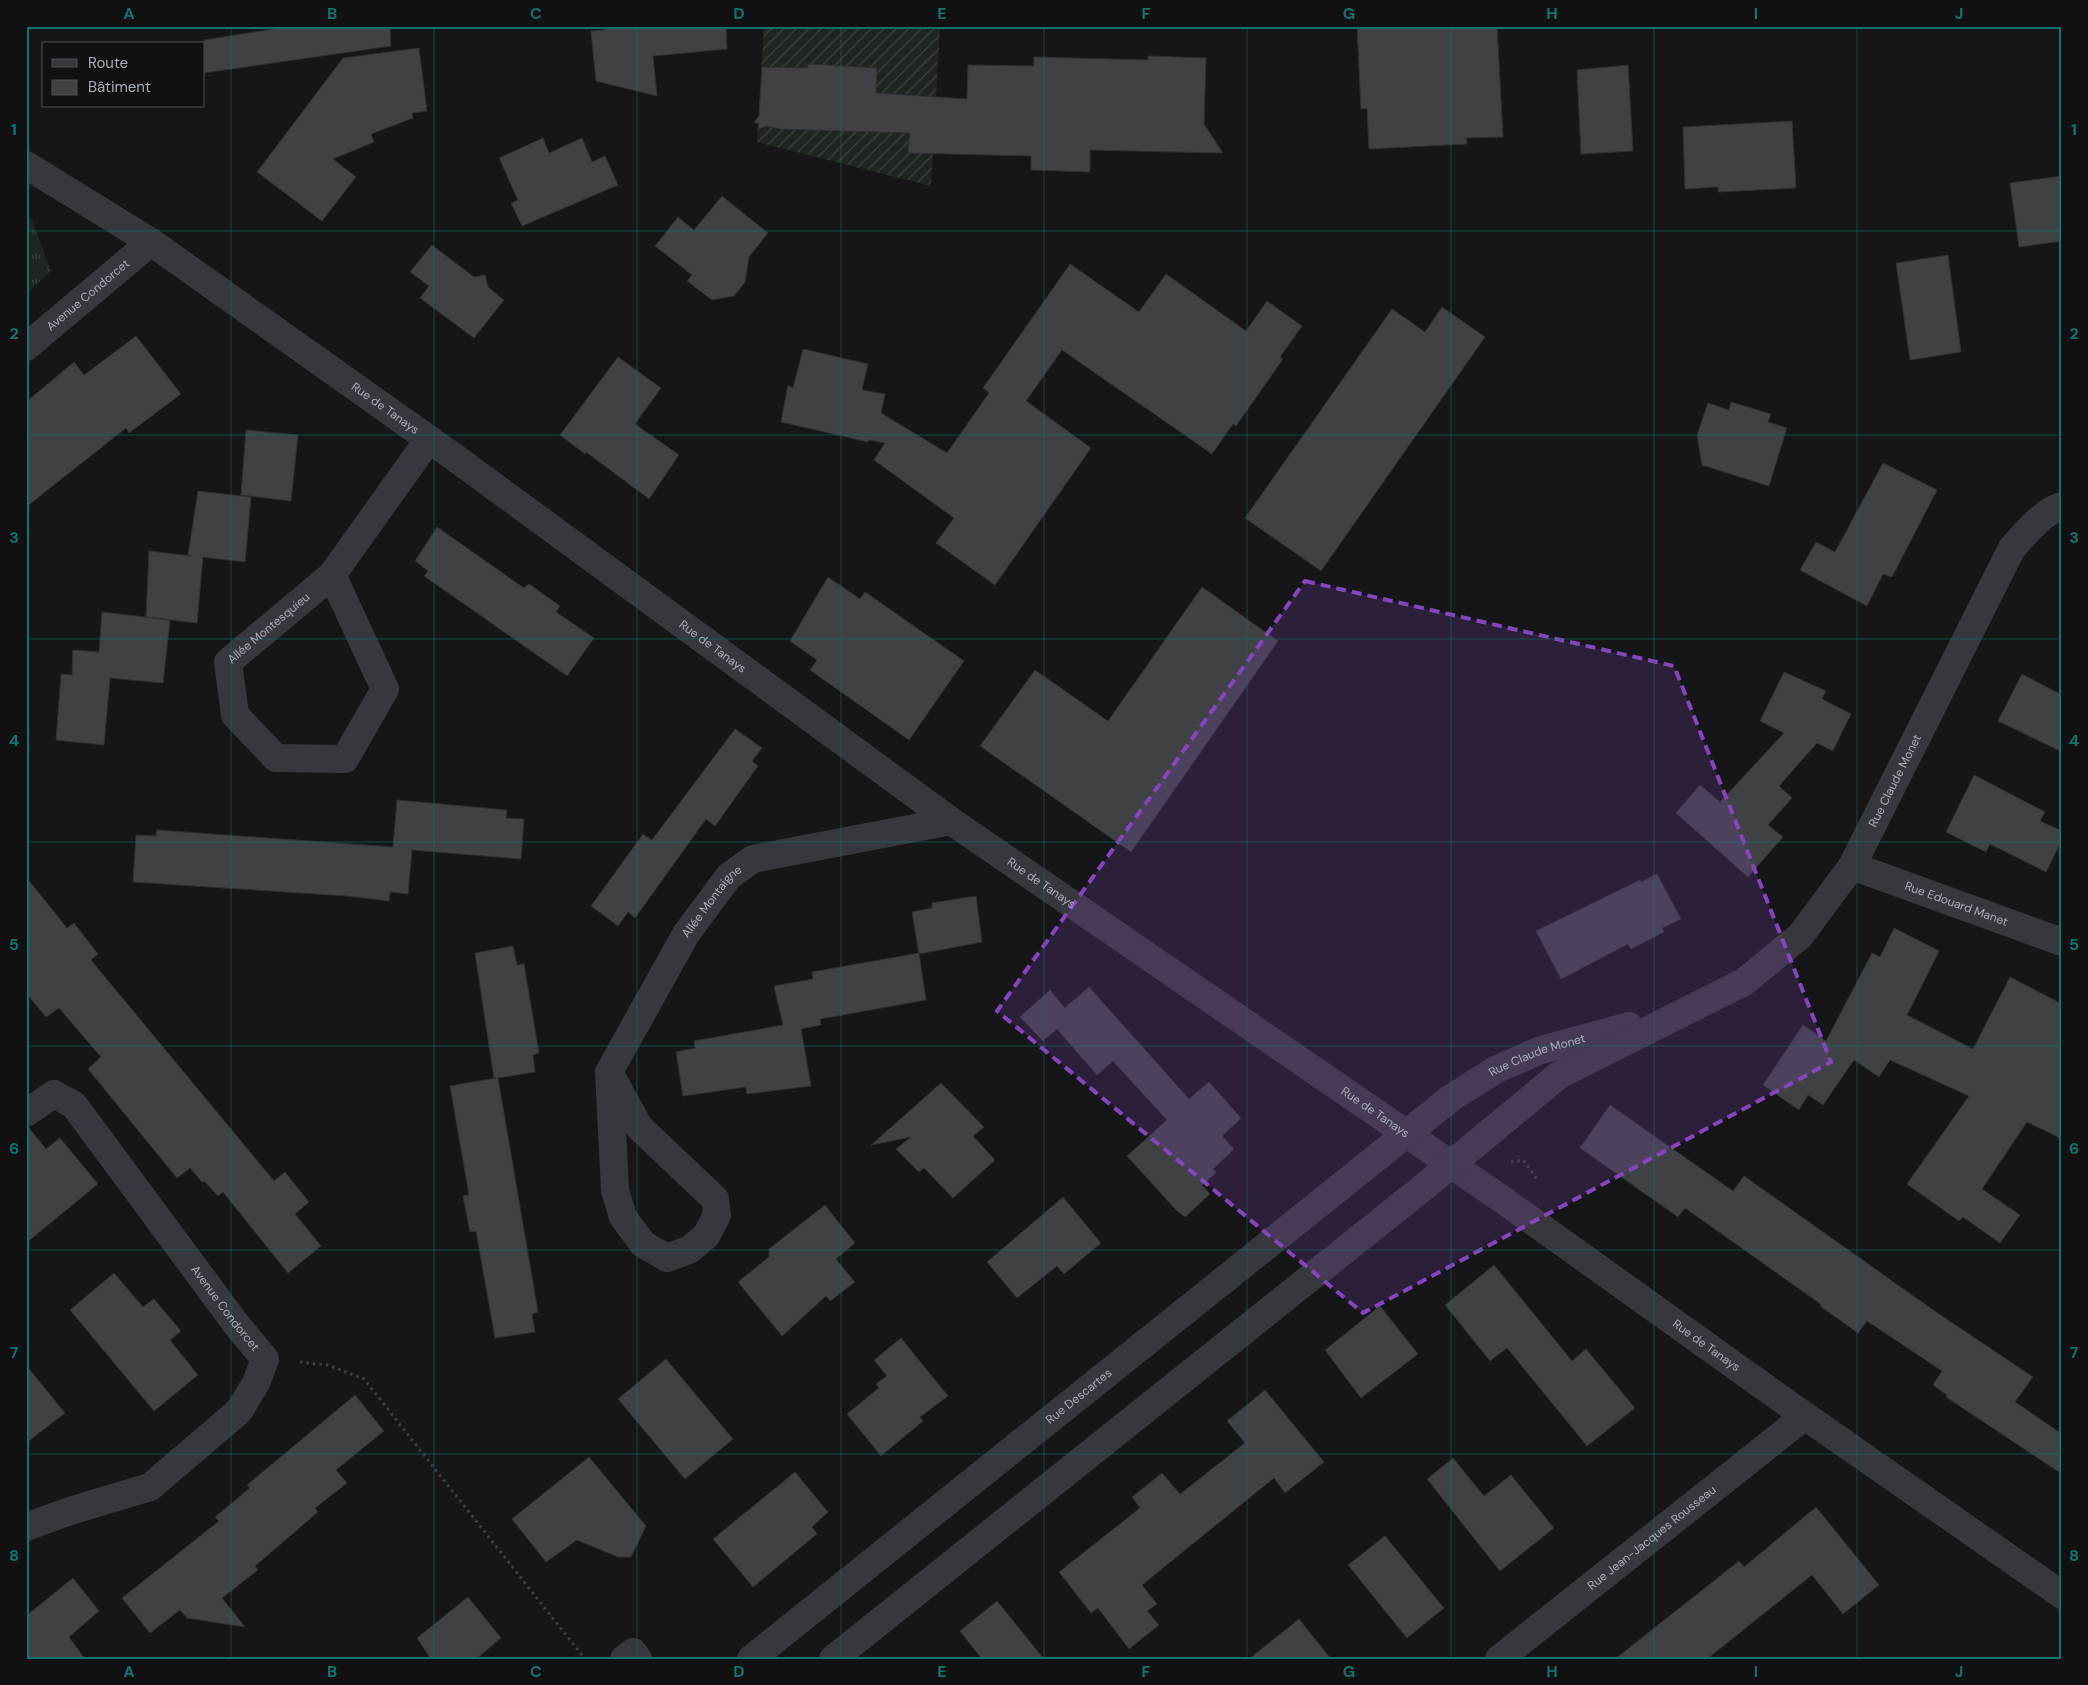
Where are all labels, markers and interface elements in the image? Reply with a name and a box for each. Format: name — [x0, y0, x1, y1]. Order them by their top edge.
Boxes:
text: A — [123, 3, 135, 24]
text: B — [327, 3, 337, 24]
text: C — [530, 3, 542, 24]
text: D — [733, 3, 745, 24]
text: E — [937, 3, 947, 24]
text: F — [1142, 3, 1151, 24]
text: G — [1343, 3, 1355, 24]
text: H — [1546, 3, 1558, 24]
text: I — [1754, 3, 1758, 24]
text: J — [1955, 3, 1963, 24]
legend — [42, 42, 205, 108]
text: Route — [88, 53, 128, 73]
text: Bâtiment — [88, 77, 151, 97]
text: 1 — [11, 119, 17, 140]
text: 1 — [2071, 119, 2077, 140]
street label: Avenue Condorcet — [43, 255, 133, 334]
text: 2 — [9, 323, 19, 344]
text: 2 — [2069, 323, 2079, 344]
street label: Rue de Tanays — [348, 379, 422, 438]
text: 3 — [9, 527, 19, 548]
text: 3 — [2069, 527, 2079, 548]
street label: Allée Montesquieu — [224, 589, 313, 667]
street label: Rue de Tanays — [676, 616, 750, 676]
text: 4 — [9, 730, 19, 751]
text: 4 — [2069, 730, 2079, 751]
street label: Rue Claude Monet — [1865, 731, 1925, 830]
street label: Rue de Tanays — [1004, 854, 1079, 912]
street label: Allée Montaigne — [678, 861, 745, 941]
street label: Rue Edouard Manet — [1903, 878, 2010, 930]
text: 5 — [9, 934, 19, 955]
text: 5 — [2069, 934, 2079, 955]
street label: Rue Claude Monet — [1486, 1030, 1587, 1080]
street label: Rue de Tanays — [1338, 1083, 1413, 1141]
text: 6 — [9, 1138, 19, 1159]
text: 6 — [2069, 1138, 2079, 1159]
street label: Avenue Condorcet — [187, 1262, 263, 1355]
street label: Rue de Tanays — [1669, 1316, 1743, 1375]
text: 7 — [10, 1342, 19, 1363]
text: 7 — [2070, 1342, 2079, 1363]
street label: Rue Descartes — [1042, 1365, 1115, 1428]
street label: Rue Jean-Jacques Rousseau — [1584, 1482, 1719, 1594]
text: 8 — [9, 1545, 19, 1566]
text: 8 — [2069, 1545, 2079, 1566]
text: A — [123, 1661, 135, 1682]
text: B — [327, 1661, 337, 1682]
text: C — [530, 1661, 542, 1682]
text: D — [733, 1661, 745, 1682]
text: E — [937, 1661, 947, 1682]
text: F — [1142, 1661, 1151, 1682]
text: G — [1343, 1661, 1355, 1682]
text: H — [1546, 1661, 1558, 1682]
text: I — [1754, 1661, 1758, 1682]
text: J — [1955, 1661, 1963, 1682]

